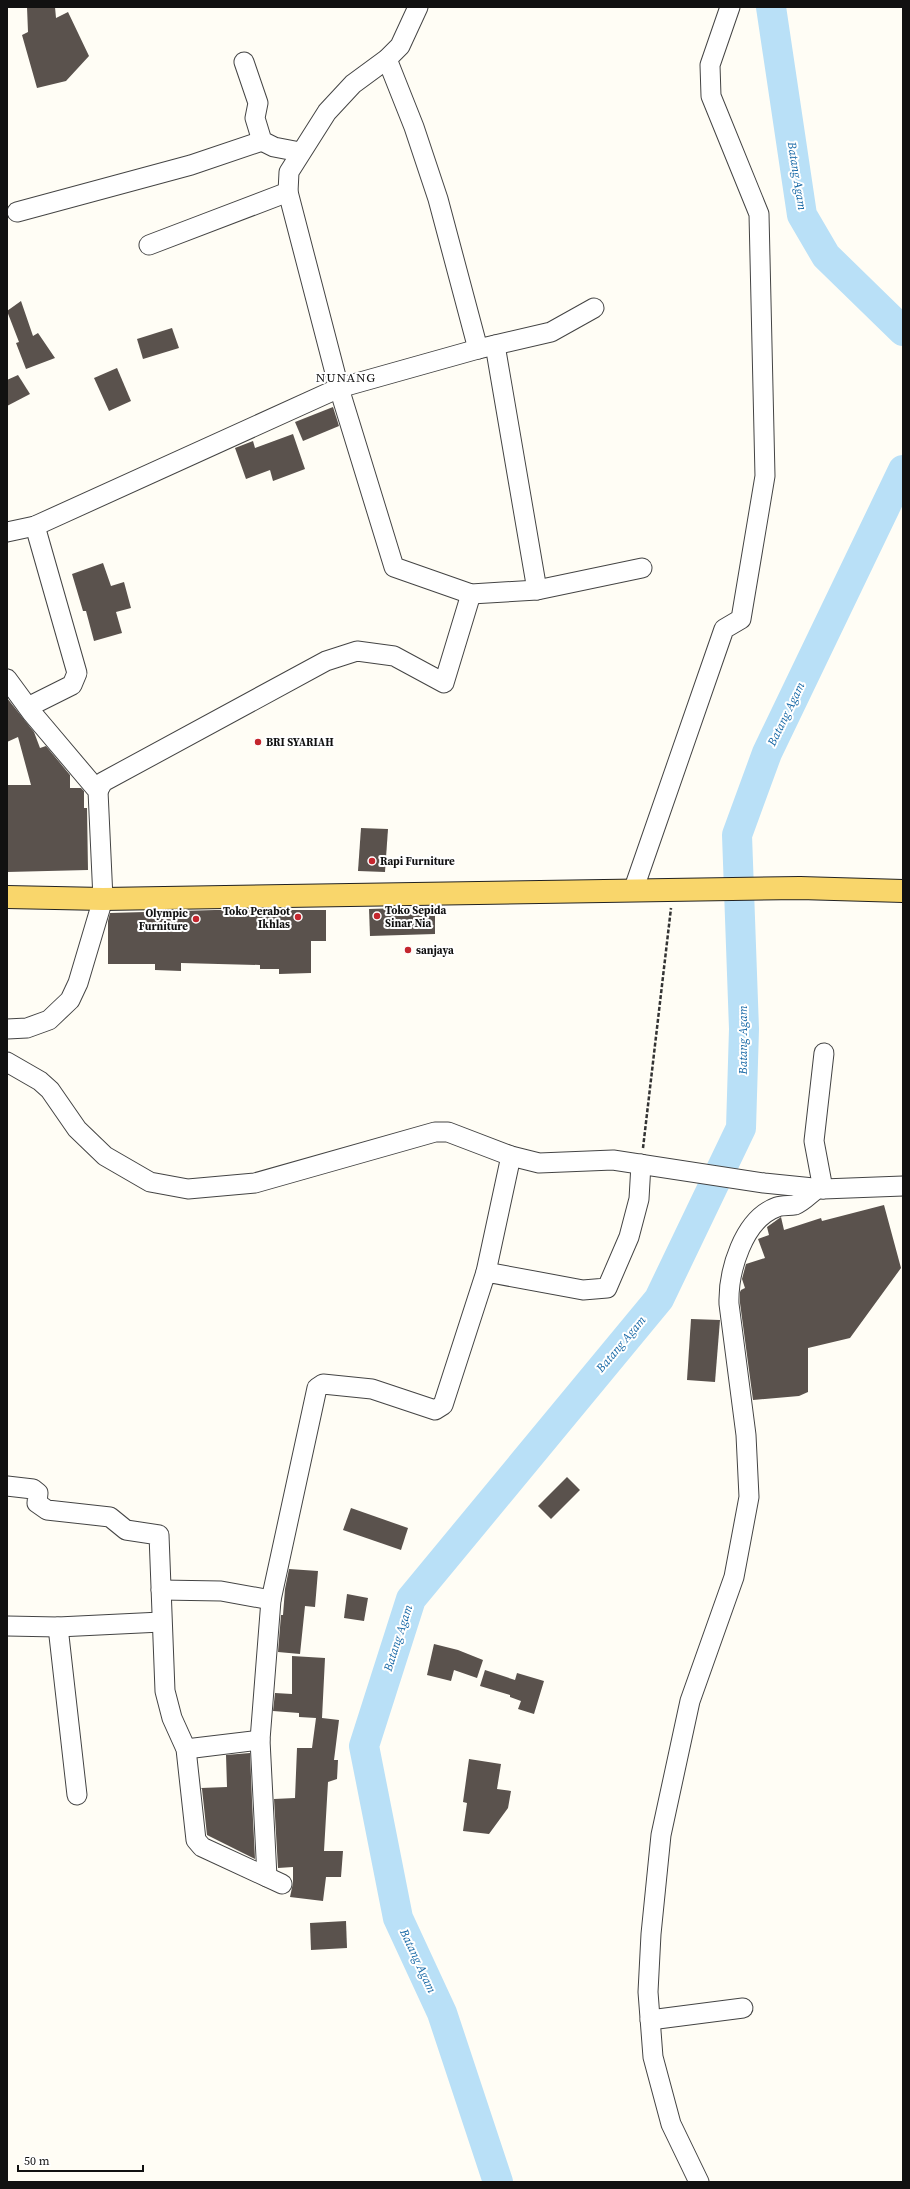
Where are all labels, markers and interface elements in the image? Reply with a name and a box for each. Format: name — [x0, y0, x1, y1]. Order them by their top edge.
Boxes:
water label: Batang Agam — [784, 140, 810, 212]
district label: NUNANG — [316, 369, 376, 386]
water label: Batang Agam — [763, 679, 808, 749]
place label: BRI SYARIAH — [266, 735, 334, 750]
marker: BRI SYARIAH — [253, 737, 263, 747]
place label: Rapi Furniture — [380, 854, 455, 869]
marker: Rapi Furniture — [367, 856, 377, 866]
place label: Toko Sepida Sinar Nia — [385, 903, 446, 931]
place label: Toko Perabot Ikhlas — [223, 904, 291, 932]
place label: Olympic Furniture — [139, 906, 188, 934]
marker: Toko Sepida Sinar Nia — [372, 911, 382, 921]
marker: Toko Perabot Ikhlas — [293, 912, 303, 922]
marker: Olympic Furniture — [191, 914, 201, 924]
place label: sanjaya — [416, 943, 454, 958]
marker: sanjaya — [403, 945, 413, 955]
water label: Batang Agam — [735, 1005, 751, 1076]
water label: Batang Agam — [592, 1312, 649, 1376]
water label: Batang Agam — [379, 1603, 416, 1674]
water label: Batang Agam — [396, 1925, 440, 1996]
scale bar — [18, 2147, 143, 2173]
text: 50 m — [24, 2153, 50, 2169]

